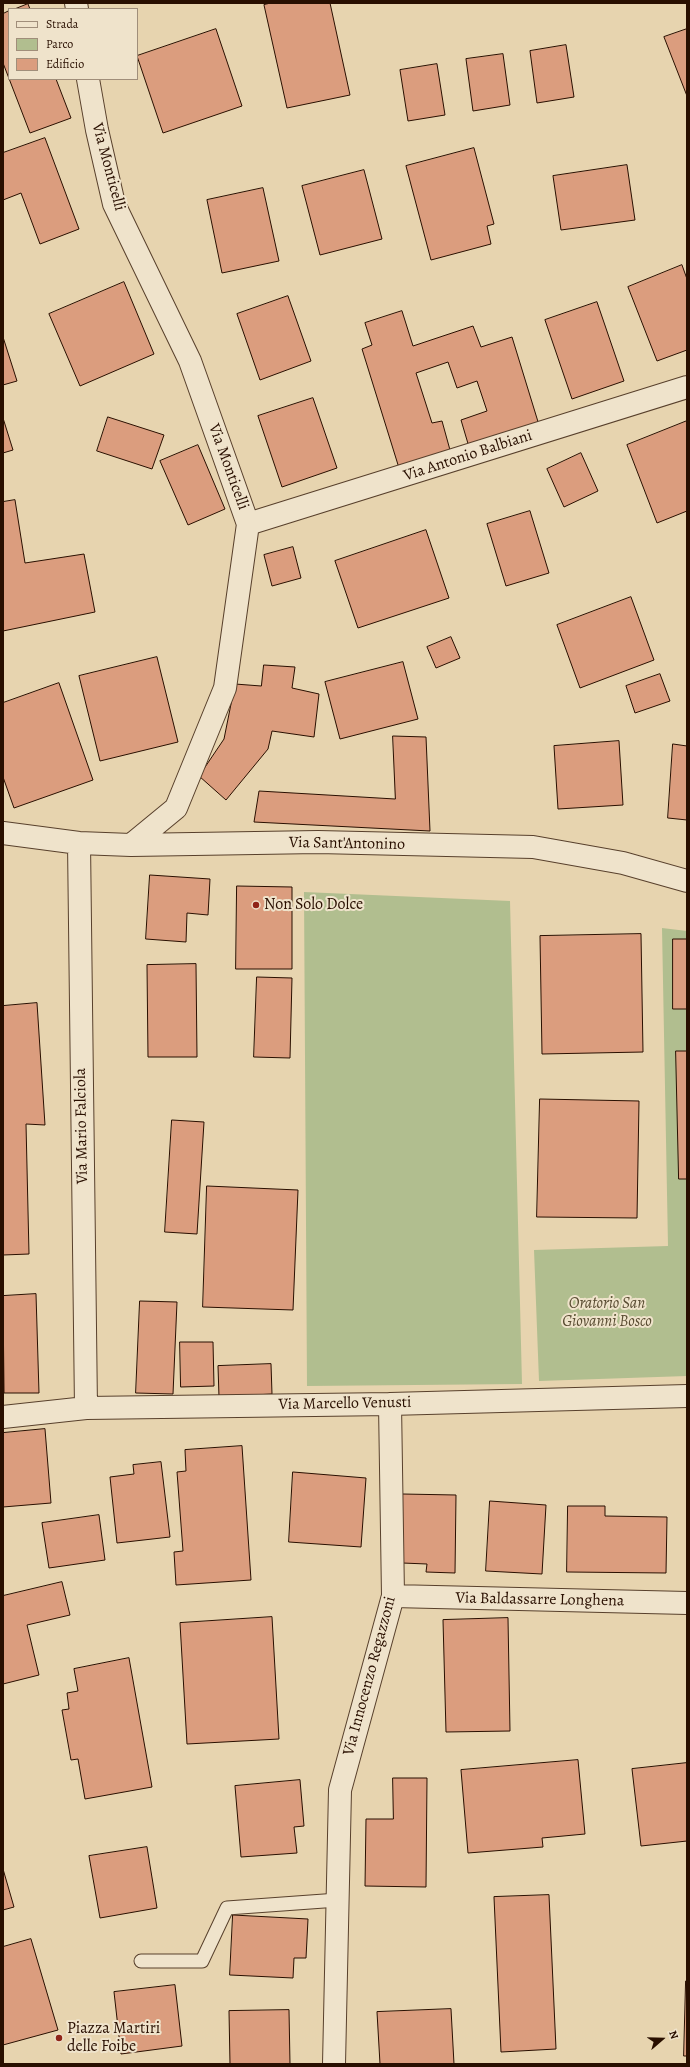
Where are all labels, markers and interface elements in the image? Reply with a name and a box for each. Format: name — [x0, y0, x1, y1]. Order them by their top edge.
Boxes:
legend — [8, 8, 138, 80]
text: Strada — [46, 16, 78, 32]
text: Parco — [46, 36, 73, 52]
text: Edificio — [46, 56, 84, 72]
street label: Via Monticelli — [87, 121, 129, 213]
street label: Via Monticelli — [204, 421, 252, 513]
street label: Via Antonio Balbiani — [401, 426, 535, 486]
street label: Via Sant'Antonino — [289, 833, 405, 855]
place label: Non Solo Dolce — [264, 895, 363, 915]
marker: Non Solo Dolce — [251, 900, 261, 910]
street label: Via Mario Falciola — [71, 1068, 93, 1184]
park label: Oratorio San Giovanni Bosco — [562, 1294, 652, 1332]
street label: Via Marcello Venusti — [278, 1393, 412, 1415]
street label: Via Baldassarre Longhena — [455, 1589, 625, 1611]
street label: Via Innocenzo Regazzoni — [340, 1594, 400, 1758]
place label: Piazza Martiri delle Foibe — [67, 2019, 160, 2057]
north arrow — [642, 2019, 682, 2059]
text: N — [665, 2028, 682, 2041]
marker: Piazza Martiri delle Foibe — [54, 2033, 64, 2043]

